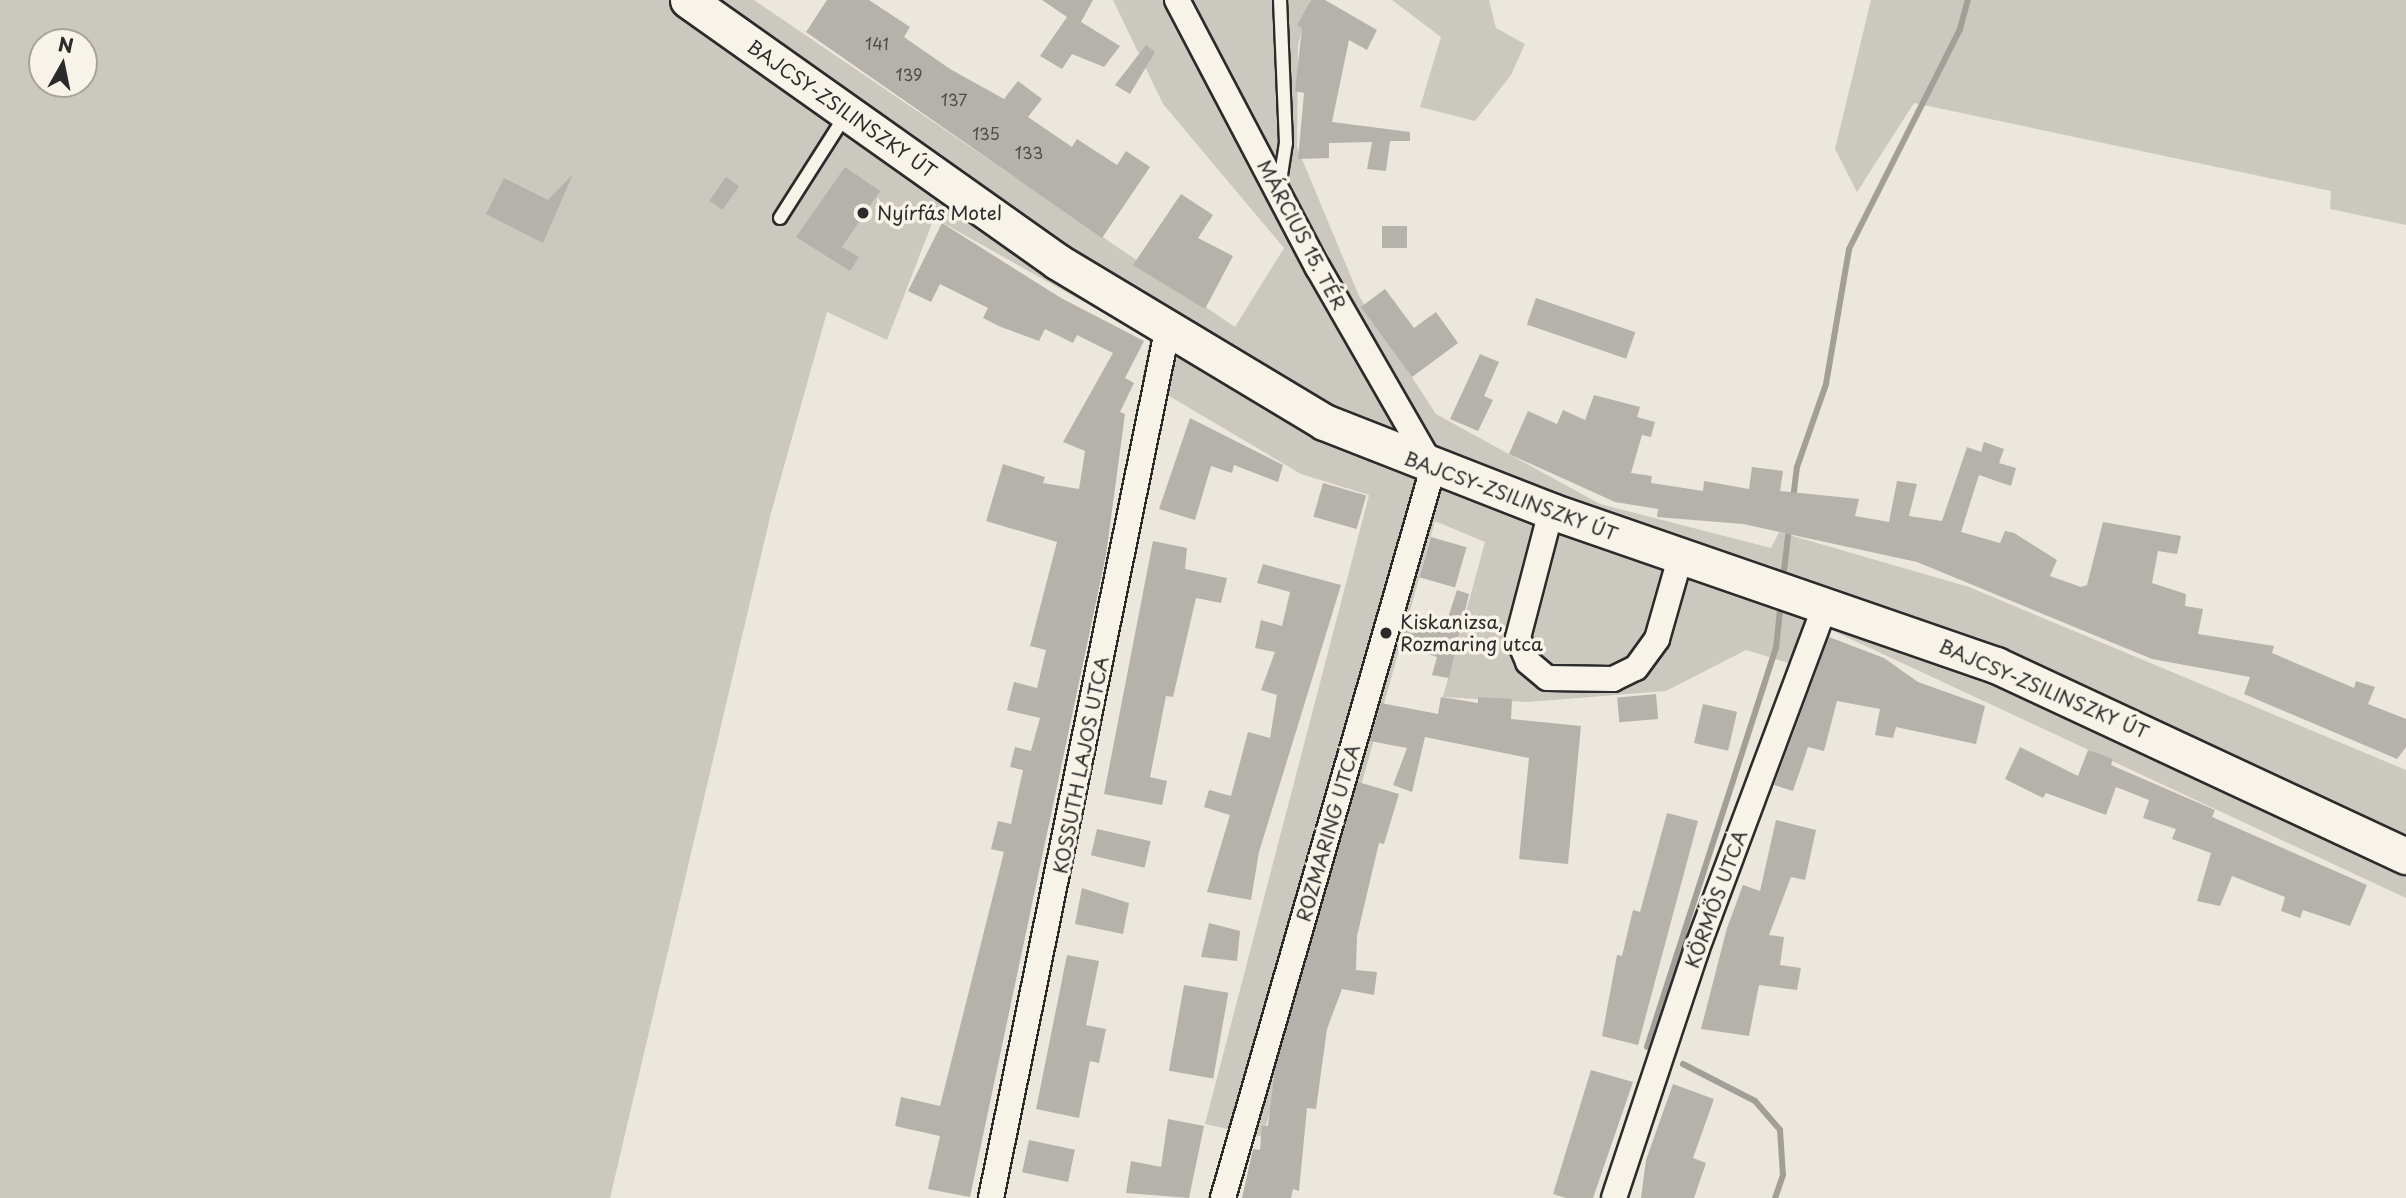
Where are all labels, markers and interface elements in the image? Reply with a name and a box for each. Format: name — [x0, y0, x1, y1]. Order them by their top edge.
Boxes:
north arrow — [28, 28, 98, 98]
text: N — [56, 29, 76, 59]
house number: 141 — [865, 33, 889, 53]
street label: BAJCSY-ZSILINSZKY ÚT — [742, 34, 942, 184]
house number: 139 — [896, 64, 922, 84]
house number: 137 — [941, 89, 967, 109]
house number: 135 — [972, 123, 1000, 143]
house number: 133 — [1015, 142, 1043, 162]
street label: MÁRCIUS 15. TÉR — [1252, 155, 1352, 315]
place label: Nyírfás Motel — [877, 202, 1003, 224]
marker: Nyírfás Motel — [855, 205, 871, 221]
street label: BAJCSY-ZSILINSZKY ÚT — [1400, 446, 1622, 546]
place label: Kiskanizsa, Rozmaring utca — [1400, 611, 1543, 655]
marker: Kiskanizsa, Rozmaring utca — [1378, 625, 1394, 641]
street label: BAJCSY-ZSILINSZKY ÚT — [1935, 634, 2153, 744]
street label: KOSSUTH LAJOS UTCA — [1048, 653, 1114, 877]
street label: ROZMARING UTCA — [1292, 742, 1364, 924]
street label: KÖRMÖS UTCA — [1680, 826, 1752, 972]

